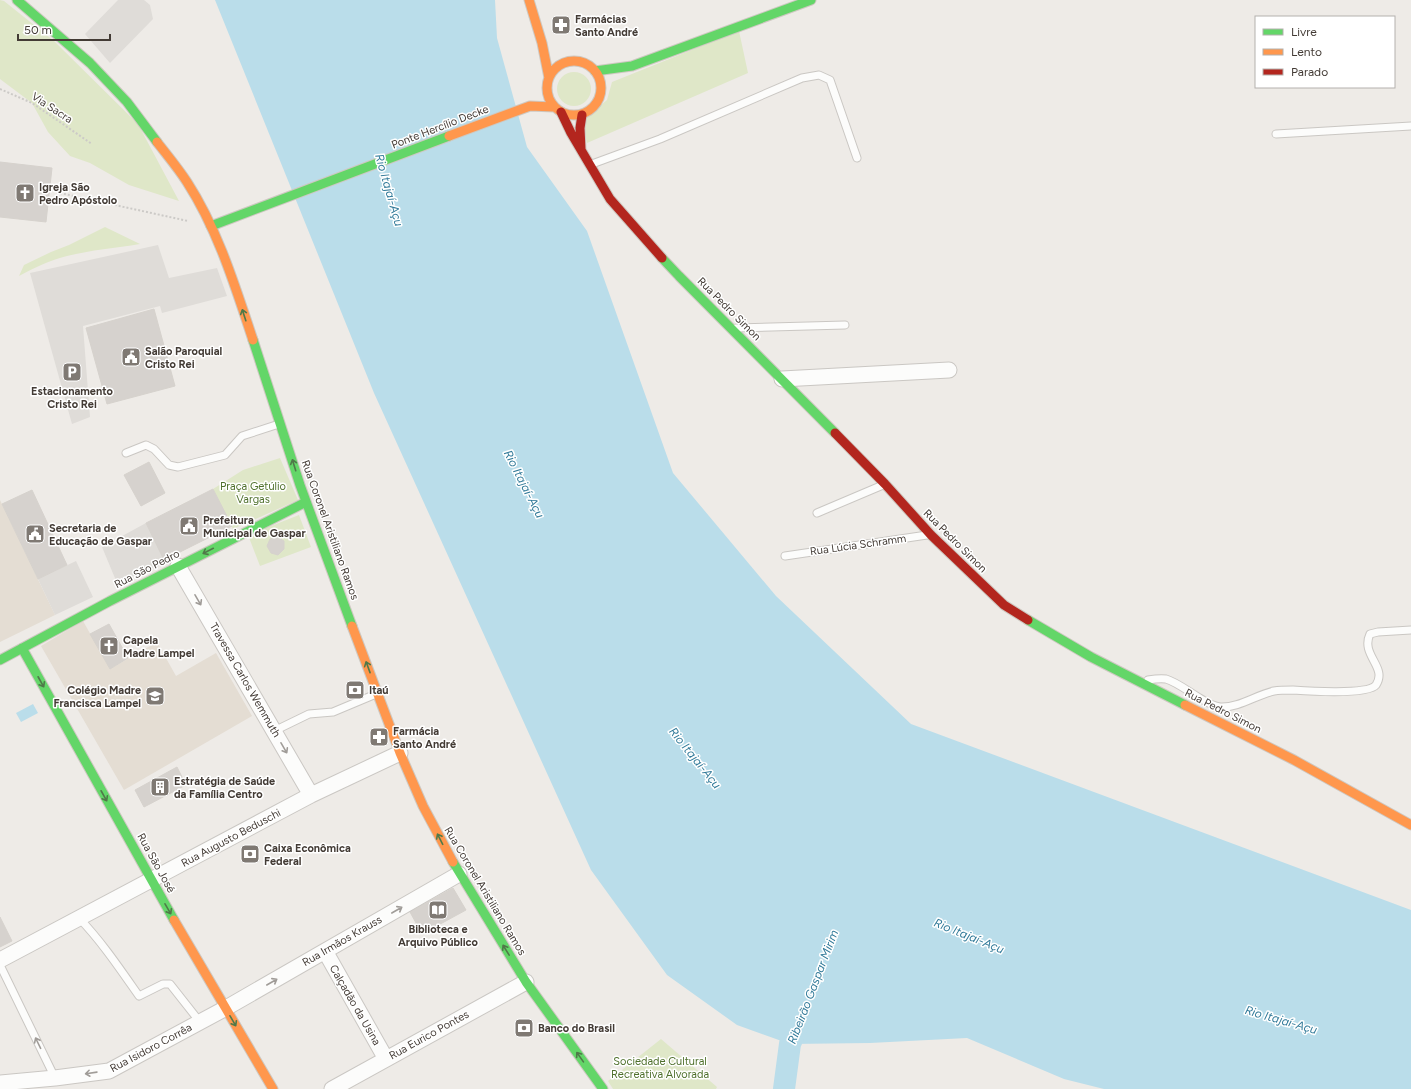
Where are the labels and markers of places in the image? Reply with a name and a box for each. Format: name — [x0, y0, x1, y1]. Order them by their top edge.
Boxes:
place label: Farmácias Santo André — [575, 13, 638, 39]
pharmacy icon: Farmácias Santo André — [550, 14, 572, 36]
place label: Igreja São Pedro Apóstolo — [39, 181, 118, 207]
church icon: Igreja São Pedro Apóstolo — [14, 182, 36, 204]
place label: Salão Paroquial Cristo Rei — [145, 345, 223, 371]
public building icon: Salão Paroquial Cristo Rei — [120, 346, 142, 368]
parking icon: Estacionamento Cristo Rei — [61, 361, 83, 383]
place label: Estacionamento Cristo Rei — [31, 385, 114, 411]
place label: Prefeitura Municipal de Gaspar — [203, 514, 306, 540]
public building icon: Prefeitura Municipal de Gaspar — [178, 515, 200, 537]
place label: Secretaria de Educação de Gaspar — [49, 522, 153, 548]
public building icon: Secretaria de Educação de Gaspar — [24, 523, 46, 545]
place label: Capela Madre Lampel — [123, 634, 195, 660]
church icon: Capela Madre Lampel — [98, 635, 120, 657]
bank icon: Itaú — [344, 679, 366, 701]
place label: Colégio Madre Francisca Lampel — [53, 684, 141, 710]
place label: Itaú — [369, 684, 389, 697]
school or university icon: Colégio Madre Francisca Lampel — [144, 685, 166, 707]
place label: Farmácia Santo André — [393, 725, 456, 751]
pharmacy icon: Farmácia Santo André — [368, 726, 390, 748]
place label: Estratégia de Saúde da Família Centro — [174, 775, 275, 801]
building icon: Estratégia de Saúde da Família Centro — [149, 776, 171, 798]
place label: Caixa Econômica Federal — [264, 842, 351, 868]
bank icon: Caixa Econômica Federal — [239, 843, 261, 865]
library icon: Biblioteca e Arquivo Público — [427, 899, 449, 921]
place label: Biblioteca e Arquivo Público — [398, 923, 479, 949]
bank icon: Banco do Brasil — [513, 1017, 535, 1039]
place label: Banco do Brasil — [538, 1022, 615, 1035]

